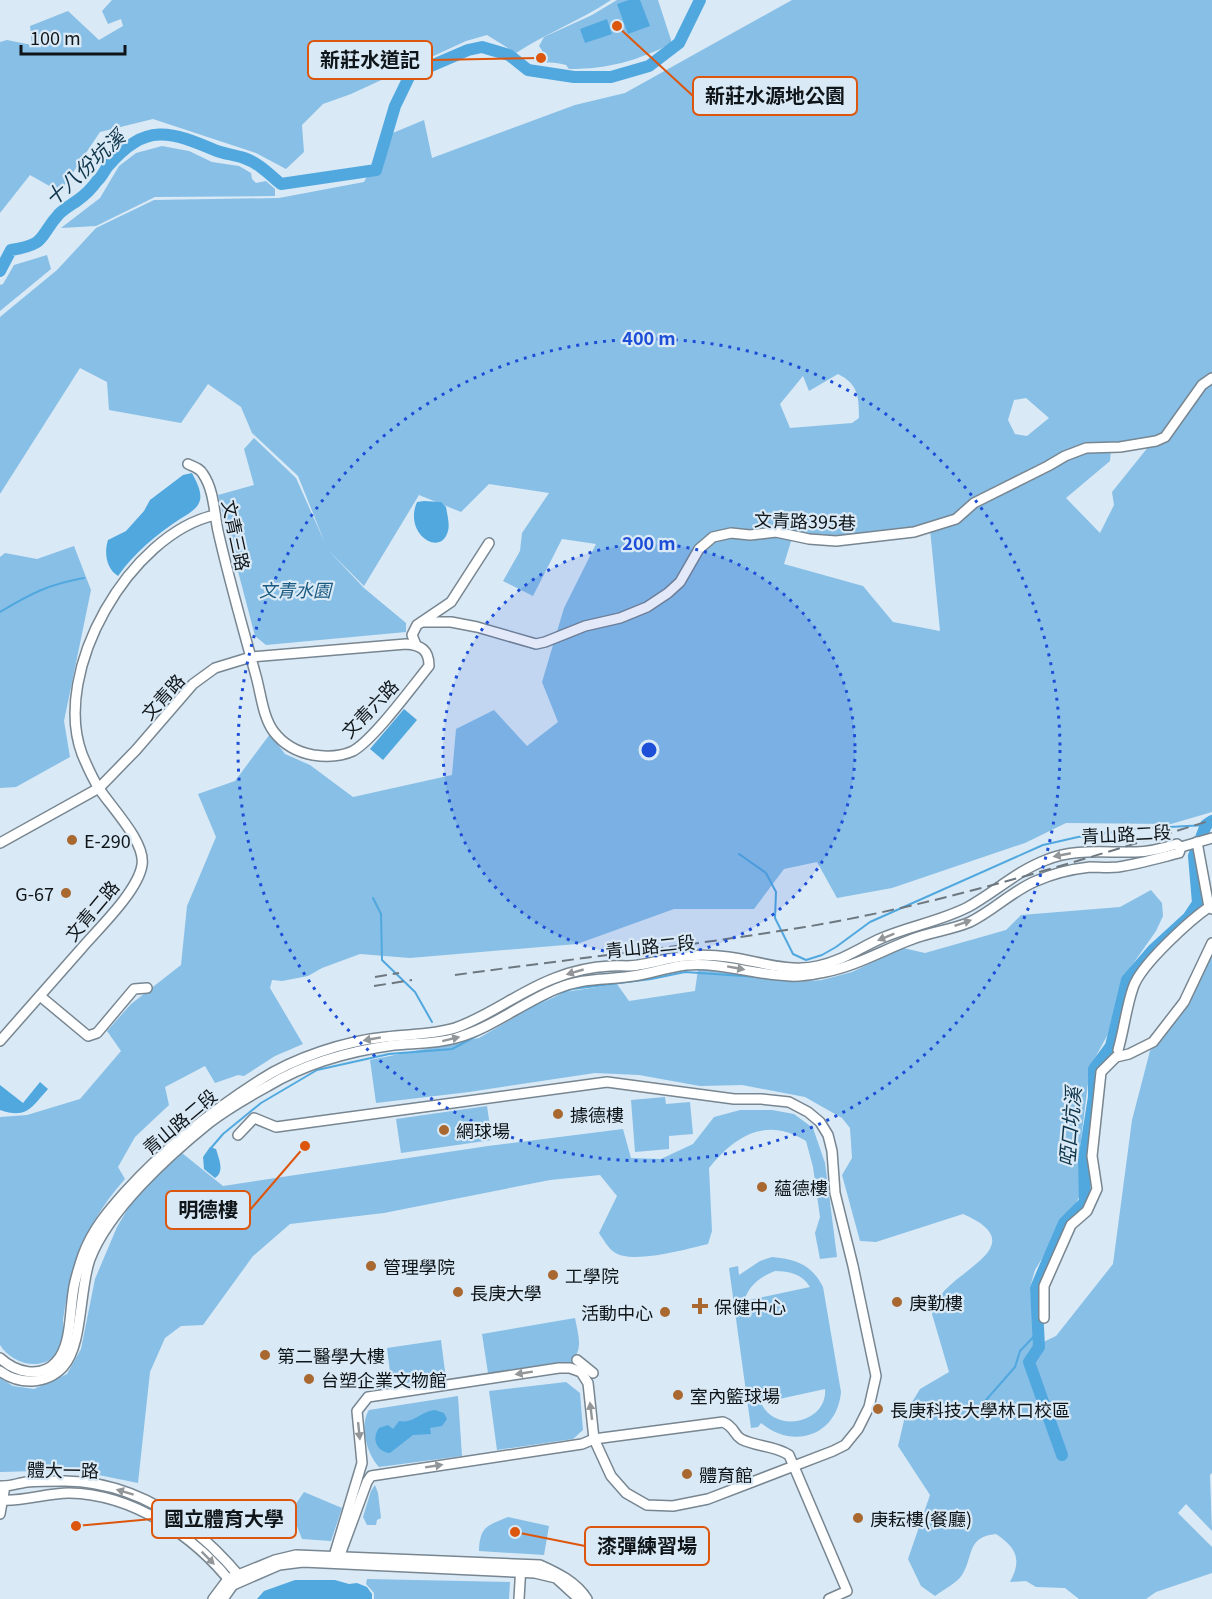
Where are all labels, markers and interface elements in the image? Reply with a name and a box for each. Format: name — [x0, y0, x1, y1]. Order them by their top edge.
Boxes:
scale bar — [21, 18, 124, 56]
text: 100 m — [30, 24, 81, 50]
callout: 新莊水道記 — [308, 41, 432, 79]
text: 新莊水道記 — [320, 44, 420, 73]
callout: 新莊水源地公園 — [693, 77, 857, 115]
text: 新莊水源地公園 — [705, 80, 845, 109]
water label: 十八份坑溪 — [38, 120, 133, 212]
text: 400 m — [622, 324, 676, 350]
street label: 文青三路 — [217, 497, 257, 573]
street label: 文青路395巷 — [754, 505, 856, 535]
text: 200 m — [622, 529, 676, 555]
park label: 文青水園 — [259, 576, 334, 602]
street label: 文青路 — [134, 667, 190, 725]
street label: 文青六路 — [335, 673, 403, 743]
centre of rings — [639, 740, 659, 760]
street label: 青山路二段 — [1080, 818, 1172, 848]
place label: E-290 — [84, 827, 131, 853]
marker: E-290 — [65, 833, 79, 847]
one-way arrow — [1052, 851, 1071, 860]
street label: 文青二路 — [58, 874, 124, 946]
place label: G-67 — [15, 880, 54, 906]
marker: G-67 — [59, 886, 73, 900]
one-way arrow — [954, 918, 972, 928]
street label: 青山路二段 — [604, 927, 696, 963]
one-way arrow — [877, 932, 895, 942]
one-way arrow — [727, 964, 746, 973]
one-way arrow — [566, 968, 584, 977]
one-way arrow — [442, 1033, 460, 1043]
one-way arrow — [363, 1035, 382, 1044]
street label: 青山路二段 — [136, 1082, 222, 1160]
water label: 啞口坑溪 — [1051, 1083, 1087, 1168]
place label: 據德樓 — [570, 1101, 624, 1127]
marker: 據德樓 — [551, 1107, 565, 1121]
place label: 網球場 — [456, 1117, 510, 1143]
marker: 網球場 — [437, 1123, 451, 1137]
place label: 蘊德樓 — [774, 1174, 828, 1200]
marker: 蘊德樓 — [755, 1180, 769, 1194]
callout: 明德樓 — [166, 1191, 250, 1229]
text: 明德樓 — [178, 1194, 238, 1223]
place label: 管理學院 — [383, 1253, 455, 1279]
marker: 管理學院 — [364, 1259, 378, 1273]
place label: 工學院 — [565, 1262, 619, 1288]
marker: 工學院 — [546, 1268, 560, 1282]
place label: 長庚大學 — [470, 1279, 542, 1305]
marker: 長庚大學 — [451, 1285, 465, 1299]
place label: 庚勤樓 — [909, 1289, 963, 1315]
place label: 保健中心 — [714, 1293, 786, 1319]
marker: 庚勤樓 — [890, 1295, 904, 1309]
marker: 保健中心 — [691, 1297, 709, 1315]
place label: 活動中心 — [581, 1299, 653, 1325]
marker: 活動中心 — [658, 1305, 672, 1319]
place label: 第二醫學大樓 — [277, 1342, 385, 1368]
marker: 第二醫學大樓 — [258, 1348, 272, 1362]
place label: 台塑企業文物館 — [321, 1366, 447, 1392]
one-way arrow — [514, 1369, 533, 1378]
marker: 台塑企業文物館 — [302, 1372, 316, 1386]
place label: 室內籃球場 — [690, 1382, 780, 1408]
marker: 室內籃球場 — [671, 1388, 685, 1402]
place label: 長庚科技大學林口校區 — [890, 1396, 1070, 1422]
one-way arrow — [587, 1402, 596, 1421]
marker: 長庚科技大學林口校區 — [871, 1402, 885, 1416]
one-way arrow — [354, 1421, 364, 1440]
street label: 體大一路 — [27, 1455, 99, 1483]
one-way arrow — [425, 1461, 444, 1470]
place label: 體育館 — [699, 1461, 753, 1487]
marker: 體育館 — [680, 1467, 694, 1481]
one-way arrow — [116, 1487, 134, 1496]
callout: 國立體育大學 — [152, 1500, 296, 1538]
text: 國立體育大學 — [164, 1503, 284, 1532]
place label: 庚耘樓(餐廳) — [870, 1505, 972, 1531]
marker: 庚耘樓(餐廳) — [851, 1511, 865, 1525]
callout: 漆彈練習場 — [585, 1527, 709, 1565]
text: 漆彈練習場 — [597, 1530, 697, 1559]
one-way arrow — [200, 1551, 214, 1565]

